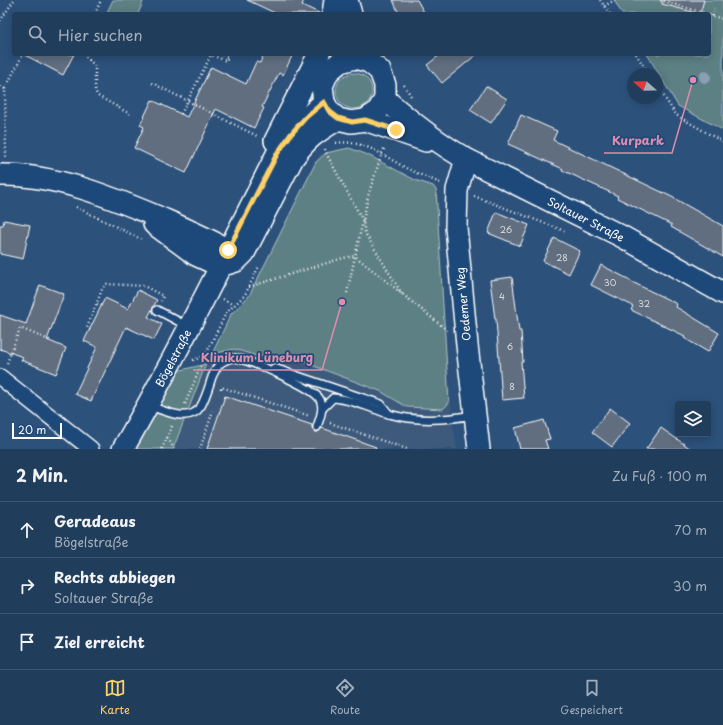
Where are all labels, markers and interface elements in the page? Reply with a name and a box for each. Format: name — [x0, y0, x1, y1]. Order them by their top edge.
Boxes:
search box — [12, 12, 711, 56]
icon: search — [26, 23, 48, 45]
text: Hier suchen — [58, 23, 143, 46]
north arrow — [627, 68, 663, 104]
route end — [387, 121, 405, 139]
callout: Kurpark — [604, 129, 672, 153]
text: Kurpark — [612, 131, 664, 149]
street label: Soltauer Straße — [545, 192, 627, 246]
house number: 26 — [500, 222, 512, 236]
route start — [219, 241, 237, 259]
house number: 28 — [556, 250, 568, 264]
street label: Oedemer Weg — [451, 266, 475, 342]
house number: 30 — [604, 275, 617, 289]
house number: 4 — [499, 289, 505, 303]
house number: 32 — [638, 296, 650, 310]
street label: Bögelstraße — [151, 326, 195, 390]
house number: 6 — [507, 339, 513, 353]
callout: Klinikum Lüneburg — [193, 346, 322, 370]
text: Klinikum Lüneburg — [201, 348, 313, 366]
house number: 8 — [509, 379, 515, 393]
map controls — [675, 401, 711, 437]
button: layers — [675, 401, 711, 437]
scale bar — [12, 421, 62, 440]
text: 20 m — [18, 421, 46, 438]
text: 2 Min. — [16, 462, 68, 488]
text: Zu Fuß · 100 m — [612, 466, 707, 485]
text: Geradeaus — [54, 509, 136, 532]
icon: ahead — [16, 519, 38, 541]
text: 70 m — [674, 520, 707, 539]
text: Bögelstraße — [54, 532, 128, 551]
text: Rechts abbiegen — [54, 565, 175, 588]
icon: right — [16, 575, 38, 597]
text: 30 m — [673, 576, 707, 595]
text: Soltauer Straße — [54, 588, 153, 607]
text: Ziel erreicht — [54, 630, 145, 653]
icon: arrive — [16, 631, 38, 653]
tab: Karte — [100, 677, 130, 718]
tab: Route — [330, 677, 360, 718]
tab: Gespeichert — [560, 677, 623, 718]

